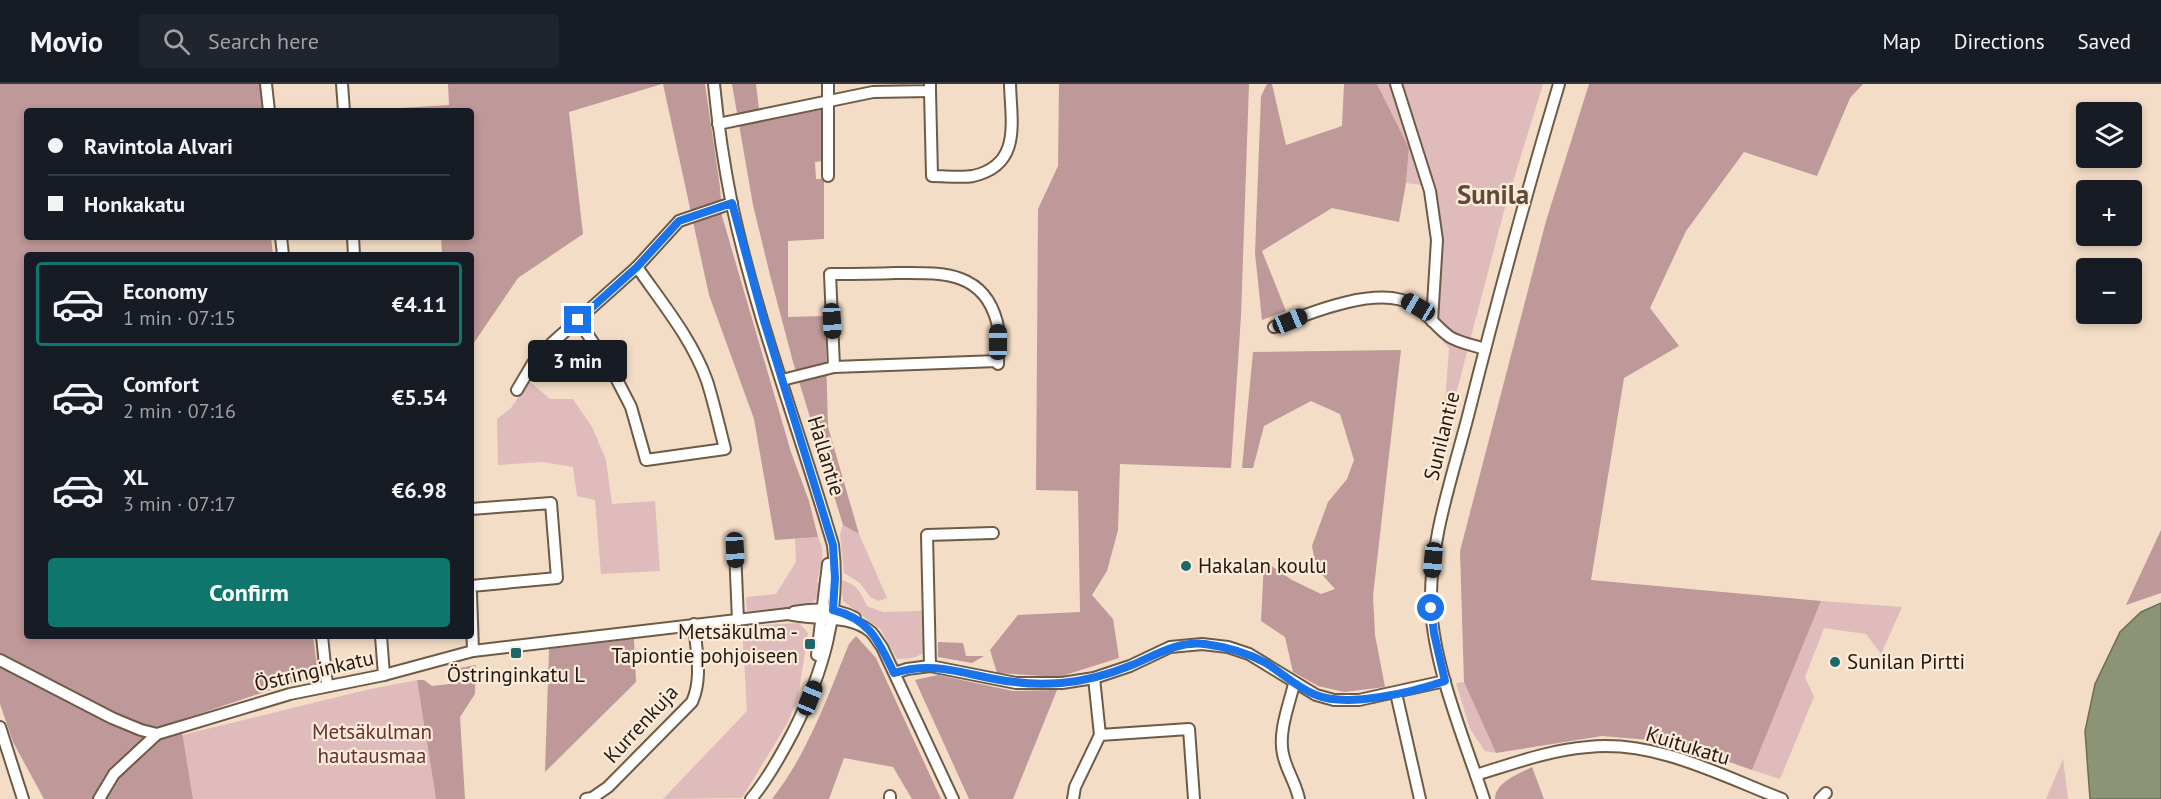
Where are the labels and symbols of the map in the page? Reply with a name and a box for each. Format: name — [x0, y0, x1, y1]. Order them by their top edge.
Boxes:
district label: Sunila — [1457, 177, 1529, 211]
car — [1398, 290, 1438, 324]
car — [822, 303, 842, 339]
route end — [564, 306, 591, 333]
car — [1270, 306, 1310, 336]
car — [989, 324, 1007, 360]
callout: 3 min — [528, 341, 628, 383]
street label: Sunilantie — [1417, 388, 1466, 483]
street label: Hallantie — [802, 413, 851, 499]
car — [725, 532, 745, 568]
car — [1422, 541, 1444, 579]
place label: Hakalan koulu — [1198, 552, 1326, 579]
marker: Hakalan koulu — [1179, 559, 1193, 573]
route start — [1417, 594, 1444, 621]
place label: Metsäkulma - Tapiontie pohjoiseen — [611, 618, 798, 669]
marker: Metsäkulma - Tapiontie pohjoiseen — [803, 637, 817, 651]
street label: Östringinkatu — [251, 644, 376, 697]
marker: Östringinkatu L — [509, 646, 523, 660]
place label: Sunilan Pirtti — [1847, 648, 1965, 675]
marker: Sunilan Pirtti — [1828, 655, 1842, 669]
place label: Östringinkatu L — [447, 661, 585, 688]
car — [795, 678, 825, 718]
street label: Kurrenkuja — [598, 679, 684, 768]
park label: Metsäkulman hautausmaa — [312, 718, 432, 769]
street label: Kuitukatu — [1643, 720, 1733, 771]

